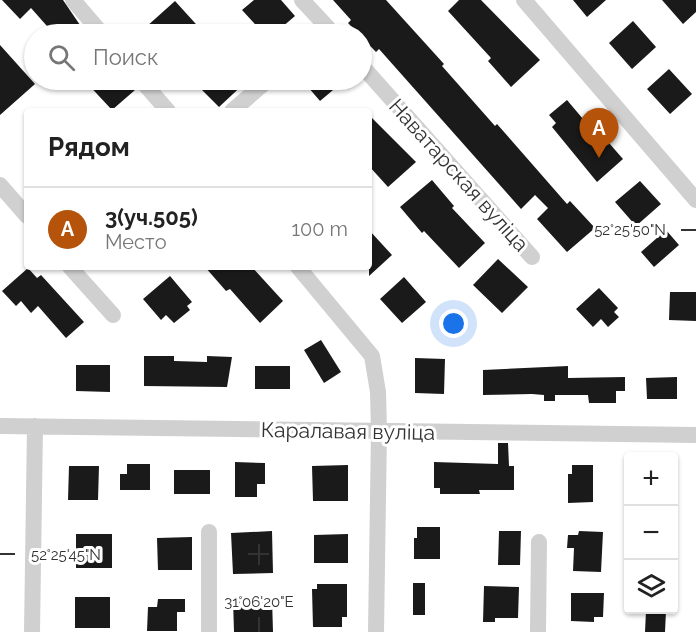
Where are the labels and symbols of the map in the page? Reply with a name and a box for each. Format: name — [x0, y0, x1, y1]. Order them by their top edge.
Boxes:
street label: Наватарская вуліца — [384, 94, 534, 256]
pin: A — [580, 108, 618, 158]
text: 52°25'50"N — [594, 221, 666, 239]
your location — [439, 309, 468, 338]
street label: Каралавая вуліца — [261, 417, 435, 445]
text: 52°25'45"N — [31, 546, 101, 564]
text: 31°06'20"E — [224, 593, 294, 611]

